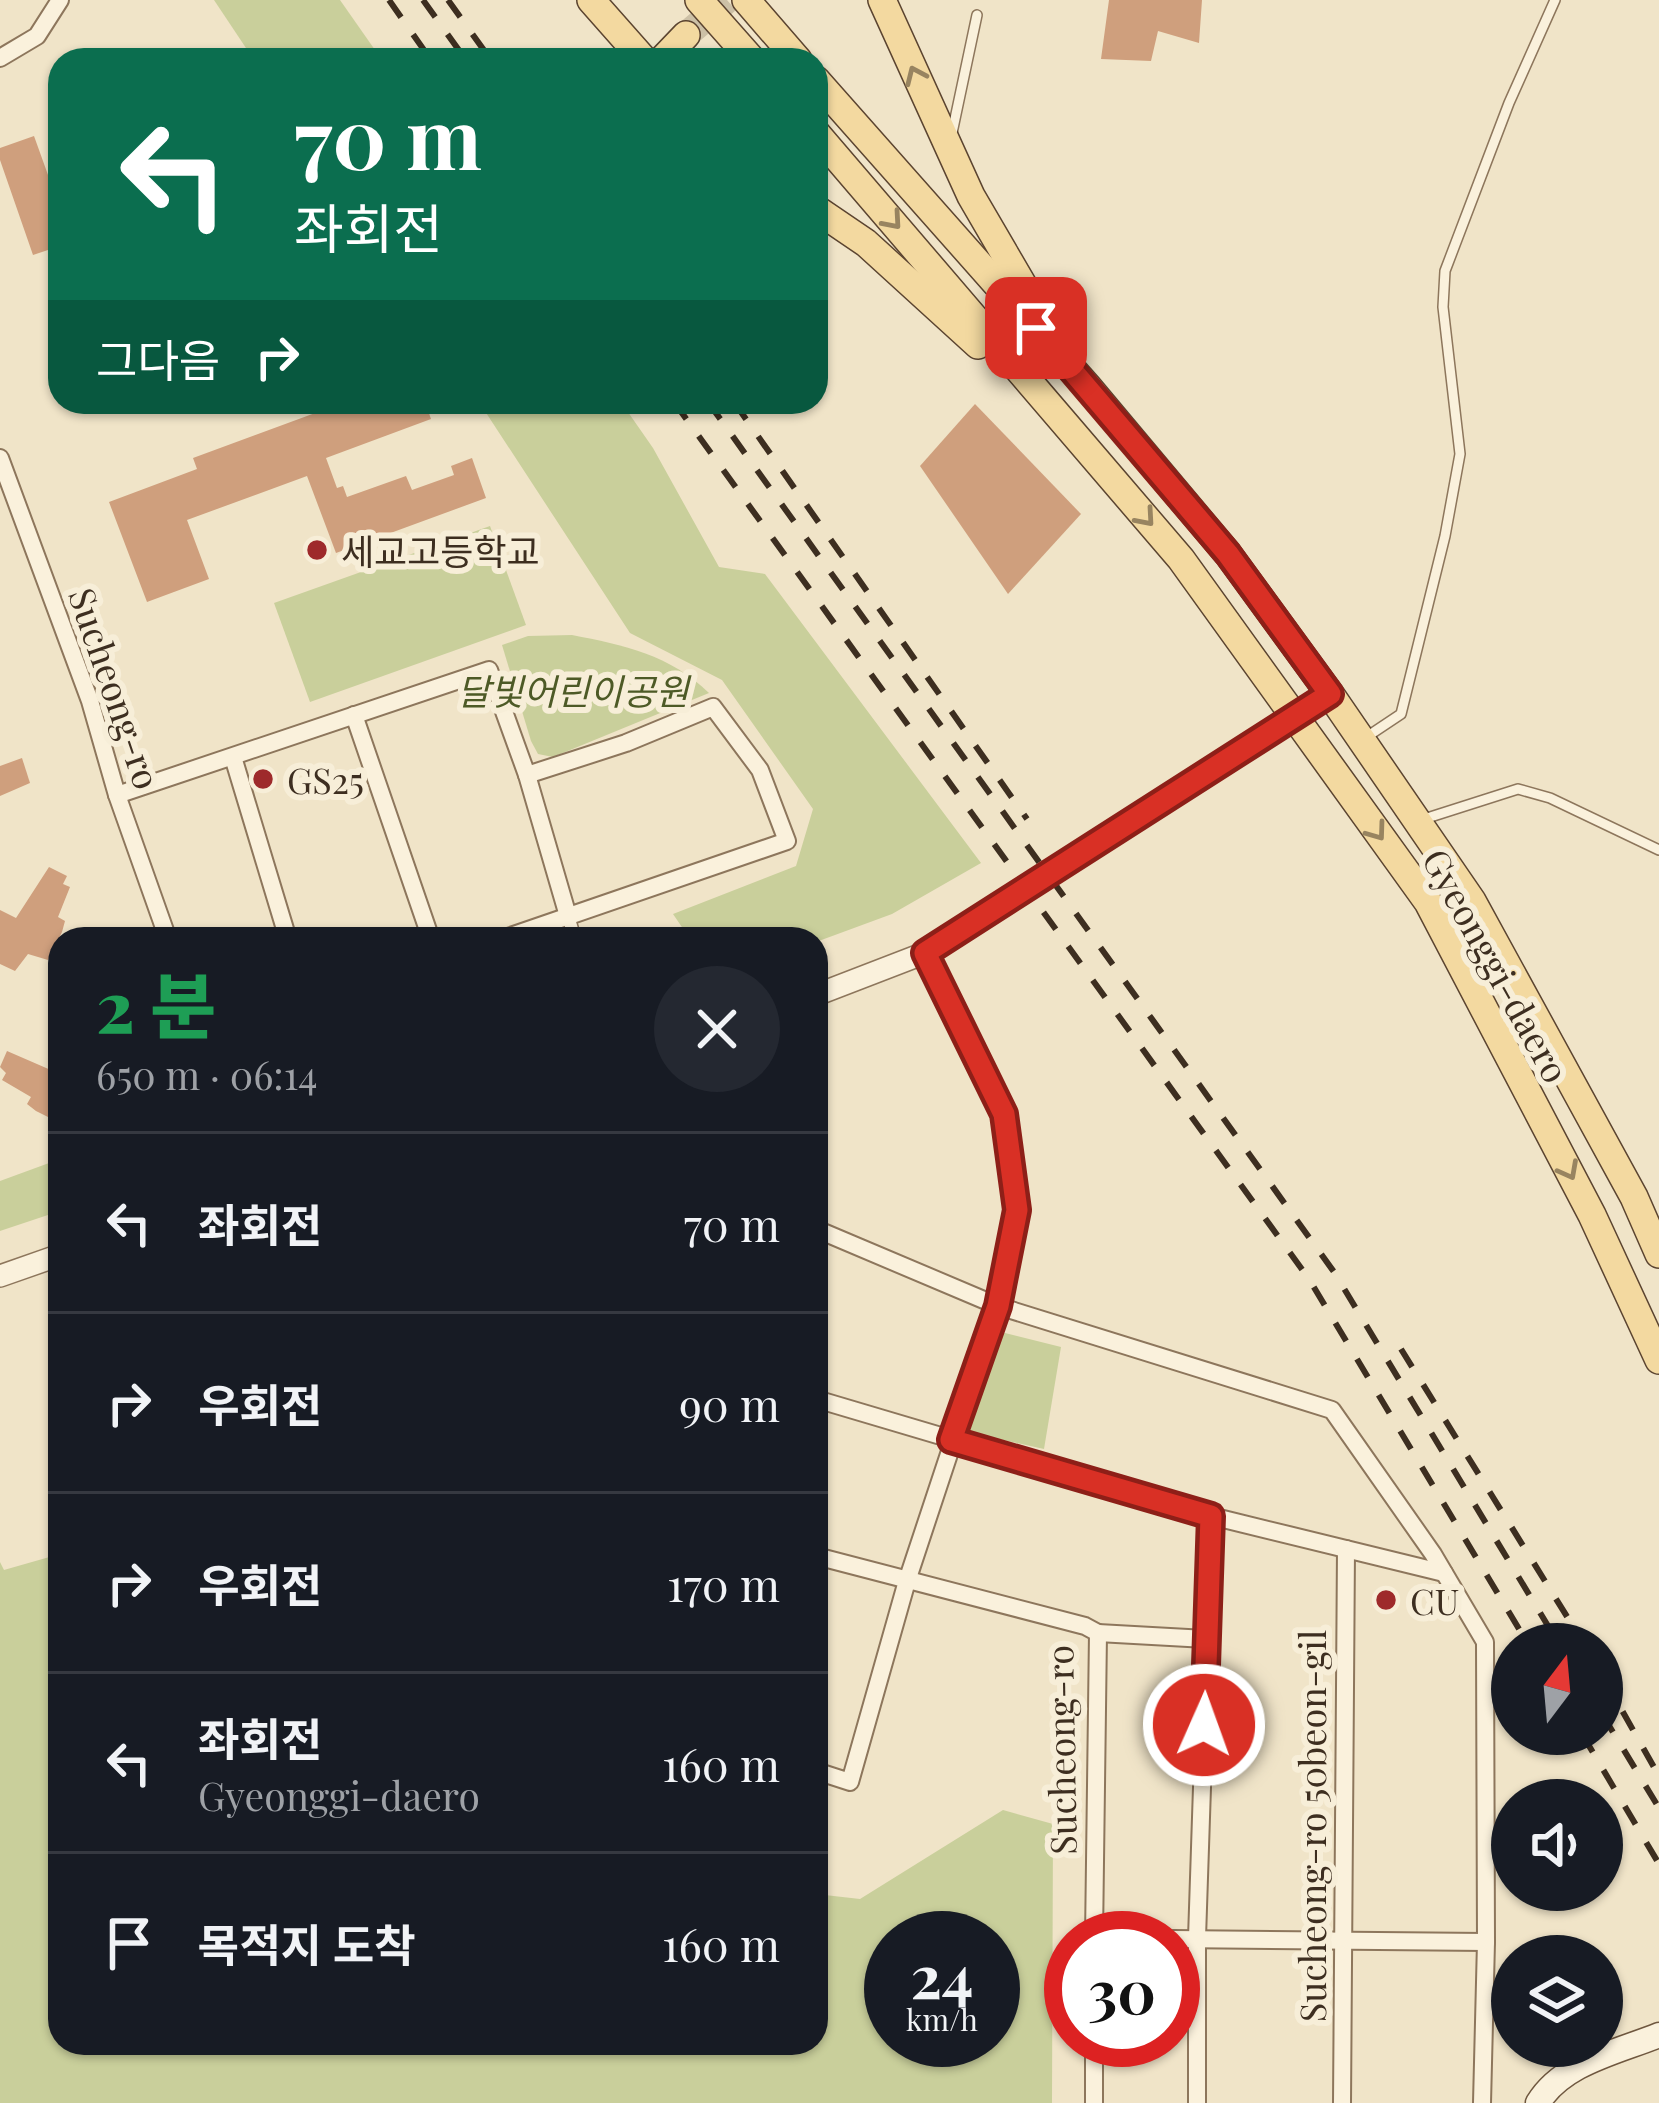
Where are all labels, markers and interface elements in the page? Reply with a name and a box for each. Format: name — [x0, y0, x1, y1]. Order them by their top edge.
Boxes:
one-way arrow — [906, 65, 930, 87]
text: 70 m — [294, 79, 482, 191]
icon: left — [96, 96, 252, 252]
text: 좌회전 — [294, 191, 443, 263]
one-way arrow — [879, 207, 900, 229]
pin — [985, 277, 1087, 379]
icon: arrive — [1003, 295, 1069, 361]
icon: right — [244, 324, 310, 390]
text: 그다음 — [96, 328, 220, 388]
one-way arrow — [1132, 504, 1153, 526]
place label: 세교고등학교 — [341, 526, 540, 574]
marker: 세교고등학교 — [304, 537, 330, 563]
street label: Sucheong-ro — [59, 581, 173, 795]
park label: 달빛어린이공원 — [457, 666, 692, 714]
place label: GS25 — [287, 755, 364, 803]
marker: GS25 — [250, 766, 276, 792]
one-way arrow — [1363, 819, 1385, 841]
street label: Gyeonggi-daero — [1413, 840, 1581, 1090]
text: 2 분 — [96, 955, 216, 1051]
button: close — [654, 966, 780, 1092]
text: 650 m · 06:14 — [96, 1048, 317, 1100]
one-way arrow — [1555, 1158, 1578, 1179]
icon: left — [96, 1190, 162, 1256]
text: 좌회전 — [198, 1193, 322, 1253]
text: 70 m — [684, 1193, 780, 1253]
icon: right — [96, 1370, 162, 1436]
text: 우회전 — [198, 1373, 322, 1433]
text: 90 m — [679, 1373, 780, 1433]
icon: right — [96, 1550, 162, 1616]
text: 우회전 — [198, 1553, 322, 1613]
text: 170 m — [667, 1553, 780, 1613]
place label: CU — [1410, 1576, 1459, 1624]
marker: CU — [1373, 1587, 1399, 1613]
north arrow — [1491, 1623, 1623, 1755]
map controls — [1491, 1623, 1623, 2067]
street label: Sucheong-ro 50beon-gil — [1287, 1630, 1335, 2022]
street label: Sucheong-ro — [1034, 1645, 1086, 1855]
position arrow — [1141, 1662, 1267, 1788]
text: 좌회전 — [198, 1707, 322, 1767]
icon: left — [96, 1730, 162, 1796]
text: 160 m — [662, 1733, 780, 1793]
text: Gyeonggi-daero — [198, 1769, 480, 1821]
button: sound — [1491, 1779, 1623, 1911]
icon: arrive — [96, 1910, 162, 1976]
speed limit sign: 30 — [1044, 1911, 1200, 2067]
text: 목적지 도착 — [198, 1913, 416, 1973]
text: 160 m — [662, 1913, 780, 1973]
text: 24 — [910, 1934, 974, 2014]
button: layers — [1491, 1935, 1623, 2067]
text: km/h — [906, 1999, 978, 2039]

